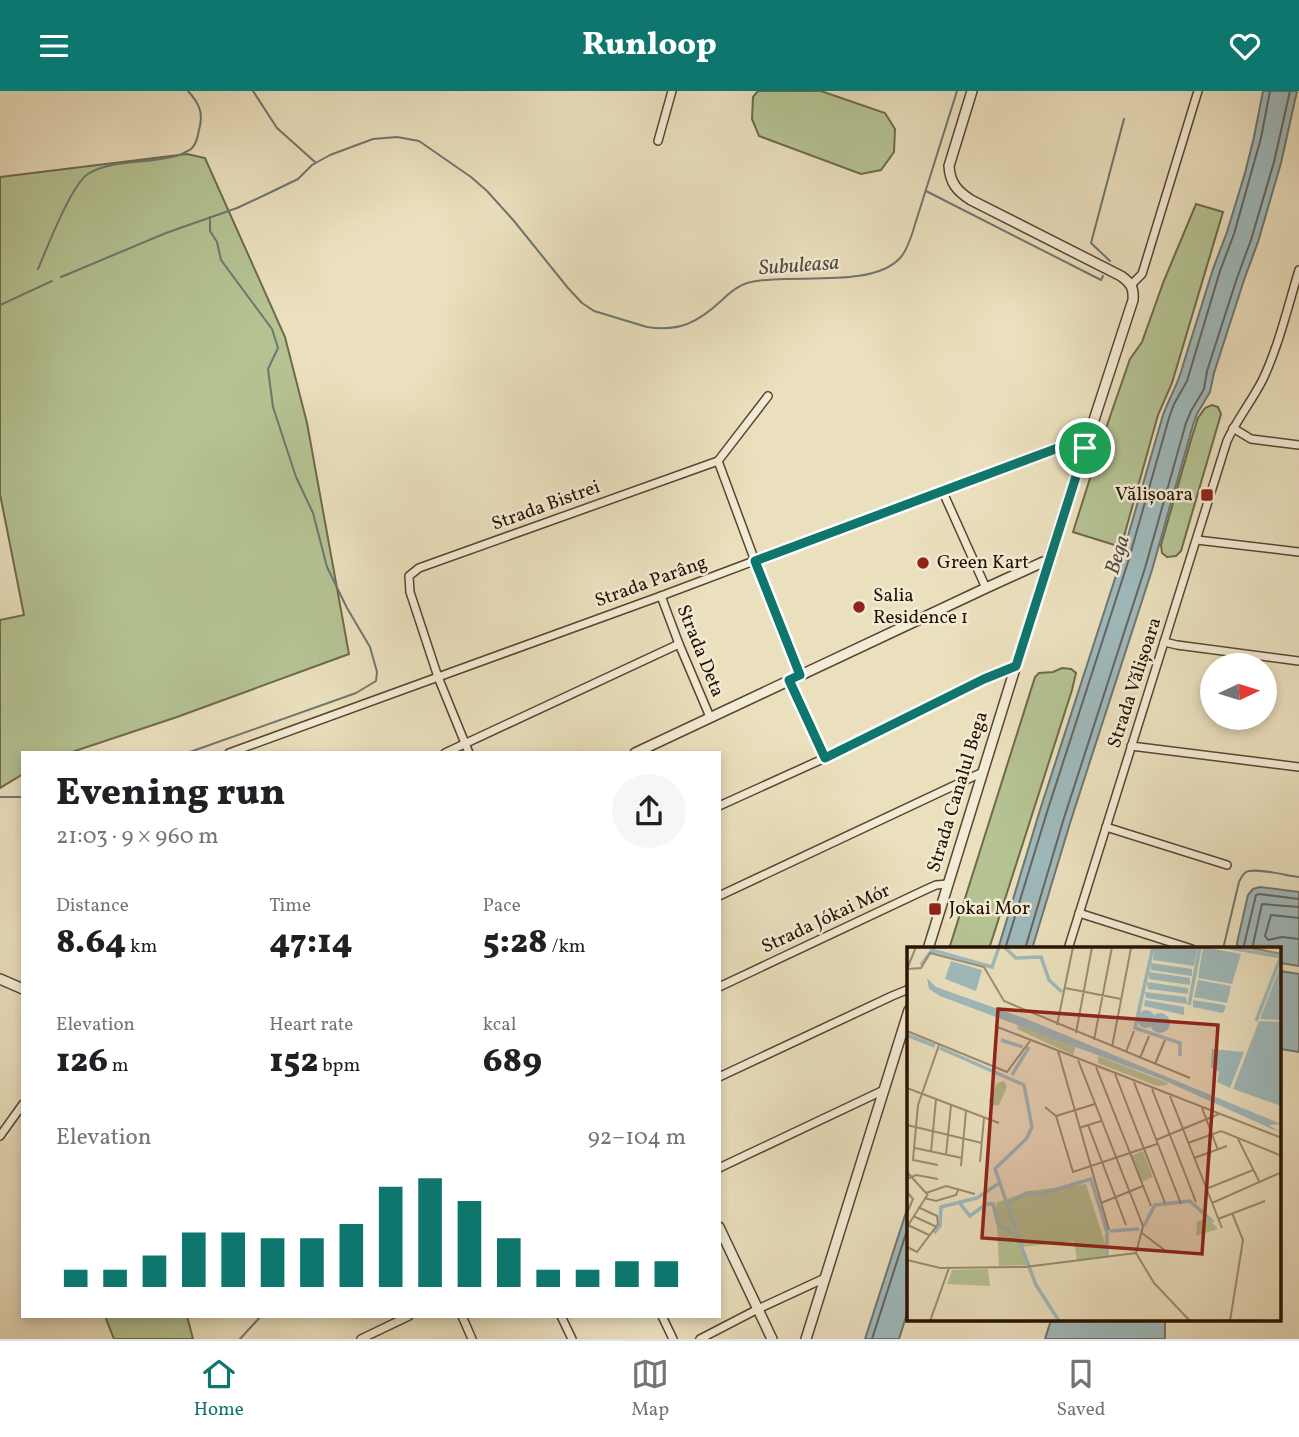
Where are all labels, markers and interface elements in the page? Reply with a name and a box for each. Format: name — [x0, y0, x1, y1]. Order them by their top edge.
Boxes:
text: Runloop — [582, 24, 717, 68]
icon: menu — [35, 27, 73, 65]
icon: heart — [1226, 27, 1264, 65]
water label: Subuleasa — [758, 249, 840, 283]
pin — [1055, 418, 1115, 478]
icon: arrive — [1066, 429, 1104, 467]
street label: Strada Bistrei — [488, 474, 604, 538]
place label: Vălișoara — [1115, 482, 1193, 508]
marker: Vălișoara — [1199, 487, 1215, 503]
water label: Bega — [1098, 532, 1138, 578]
street label: Strada Parâng — [591, 550, 711, 614]
place label: Green Kart — [937, 550, 1029, 576]
marker: Green Kart — [915, 555, 931, 571]
place label: Salia Residence 1 — [873, 583, 968, 631]
marker: Salia Residence 1 — [851, 599, 867, 615]
street label: Strada Deta — [670, 601, 730, 701]
street label: Strada Vălișoara — [1102, 614, 1168, 752]
north arrow — [1200, 653, 1278, 730]
map controls — [1200, 653, 1277, 730]
street label: Strada Canalul Bega — [921, 708, 995, 876]
text: Evening run — [56, 768, 286, 821]
button: share — [612, 774, 686, 848]
text: 21:03 · 9 × 960 m — [56, 821, 219, 853]
street label: Strada Jókai Mór — [757, 878, 895, 960]
text: Distance — [56, 893, 129, 919]
text: Time — [269, 893, 311, 919]
text: Pace — [483, 893, 521, 919]
place label: Jokai Mor — [949, 896, 1030, 922]
marker: Jokai Mor — [927, 901, 943, 917]
text: 8.64 — [56, 919, 126, 967]
text: 47:14 — [269, 919, 353, 967]
text: 5:28 — [483, 919, 548, 967]
text: km — [126, 934, 157, 960]
text: /km — [548, 934, 586, 960]
inset map — [907, 947, 1282, 1321]
text: Elevation — [56, 1012, 135, 1038]
text: Heart rate — [269, 1012, 353, 1038]
text: kcal — [483, 1012, 516, 1038]
text: 126 — [56, 1038, 108, 1086]
text: 152 — [269, 1038, 318, 1086]
text: 689 — [483, 1038, 542, 1086]
text: m — [108, 1053, 129, 1079]
text: bpm — [318, 1053, 360, 1079]
text: Elevation — [56, 1122, 152, 1154]
text: 92–104 m — [588, 1122, 686, 1154]
tab: Home — [194, 1355, 244, 1423]
tab: Map — [631, 1355, 669, 1423]
tab: Saved — [1056, 1355, 1105, 1423]

